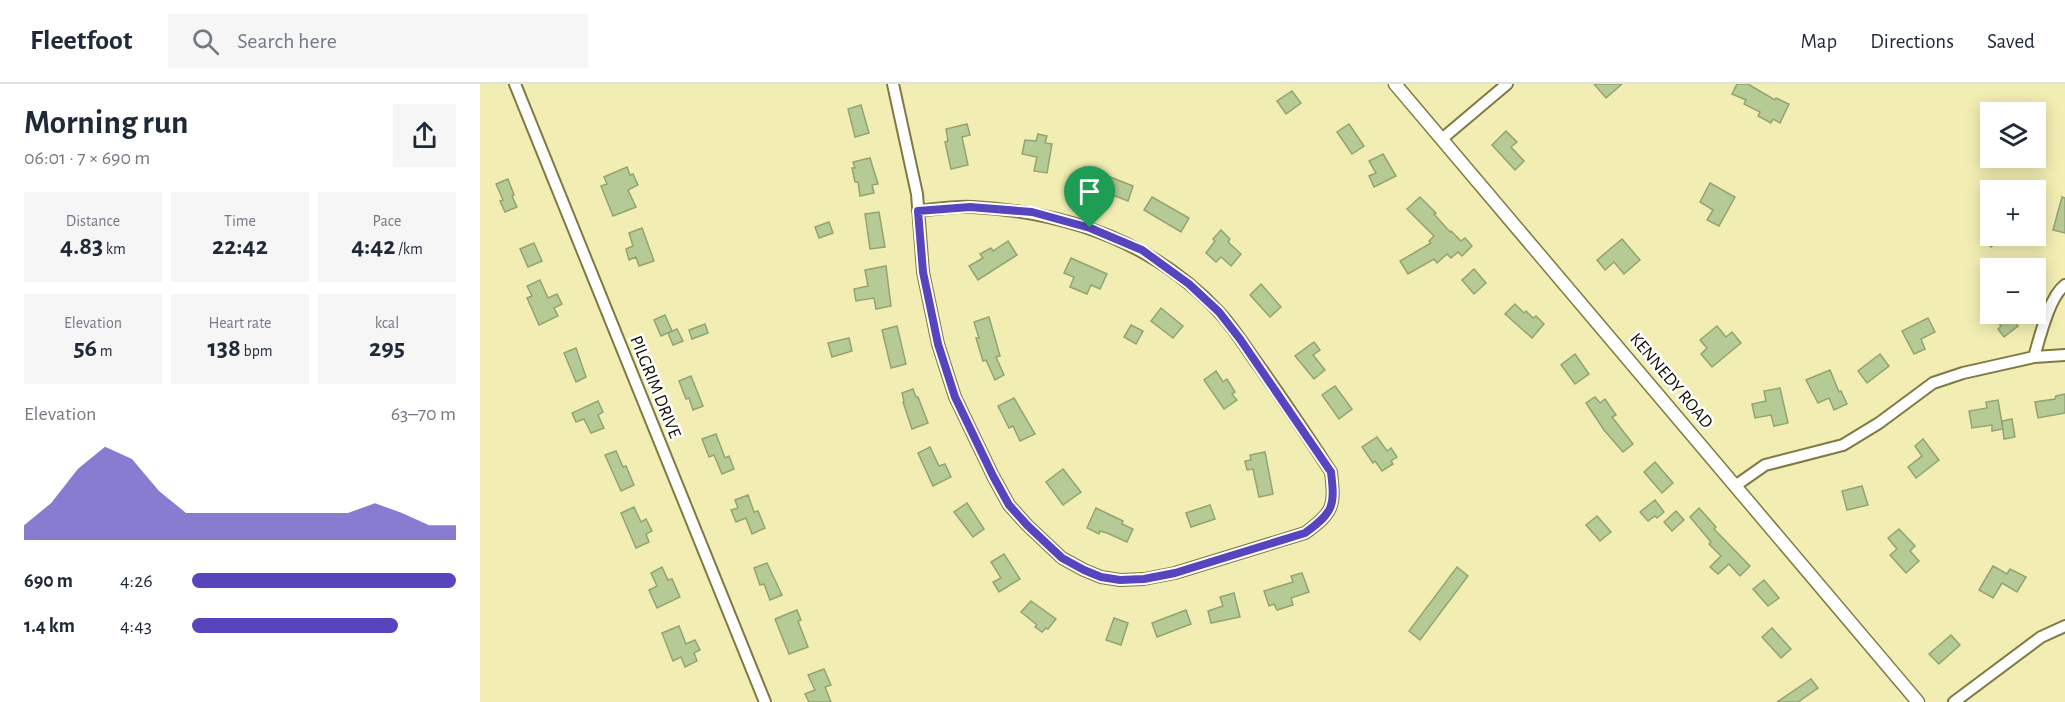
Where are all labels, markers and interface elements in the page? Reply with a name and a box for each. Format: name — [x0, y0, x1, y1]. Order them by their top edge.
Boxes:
search box — [168, 14, 588, 68]
icon: search — [189, 25, 222, 58]
text: Fleetfoot — [30, 27, 132, 55]
text: Search here — [237, 30, 337, 52]
text: Map — [1801, 31, 1837, 52]
text: Directions — [1870, 31, 1954, 52]
text: Saved — [1987, 31, 2035, 52]
map controls — [1980, 102, 2046, 324]
button: layers — [1980, 102, 2046, 168]
button: share — [393, 104, 456, 167]
text: Morning run — [24, 107, 188, 140]
text: 06:01 · 7 × 690 m — [24, 148, 150, 168]
pin — [1064, 166, 1115, 228]
icon: arrive — [1073, 175, 1106, 208]
button: + — [1980, 180, 2046, 246]
text: Distance — [66, 213, 120, 229]
text: Time — [224, 213, 256, 229]
text: Pace — [373, 213, 401, 229]
text: 4.83 — [60, 233, 103, 259]
text: 22:42 — [212, 233, 268, 259]
text: 4:42 — [351, 233, 396, 259]
text: km — [103, 241, 126, 257]
text: /km — [396, 241, 423, 257]
button: − — [1980, 258, 2046, 324]
text: Elevation — [64, 315, 122, 331]
text: Heart rate — [209, 315, 271, 331]
text: kcal — [375, 315, 399, 331]
street label: KENNEDY ROAD — [1626, 330, 1716, 432]
street label: PILGRIM DRIVE — [626, 333, 684, 441]
text: 56 — [73, 335, 97, 361]
text: 138 — [207, 335, 241, 361]
text: 295 — [369, 335, 405, 361]
text: m — [97, 343, 113, 359]
text: bpm — [241, 343, 273, 359]
text: Elevation — [24, 404, 96, 424]
text: 63–70 m — [391, 404, 456, 424]
text: 690 m — [24, 571, 73, 591]
text: 4:26 — [120, 571, 153, 591]
text: 1.4 km — [24, 616, 75, 636]
text: 4:43 — [120, 616, 152, 636]

